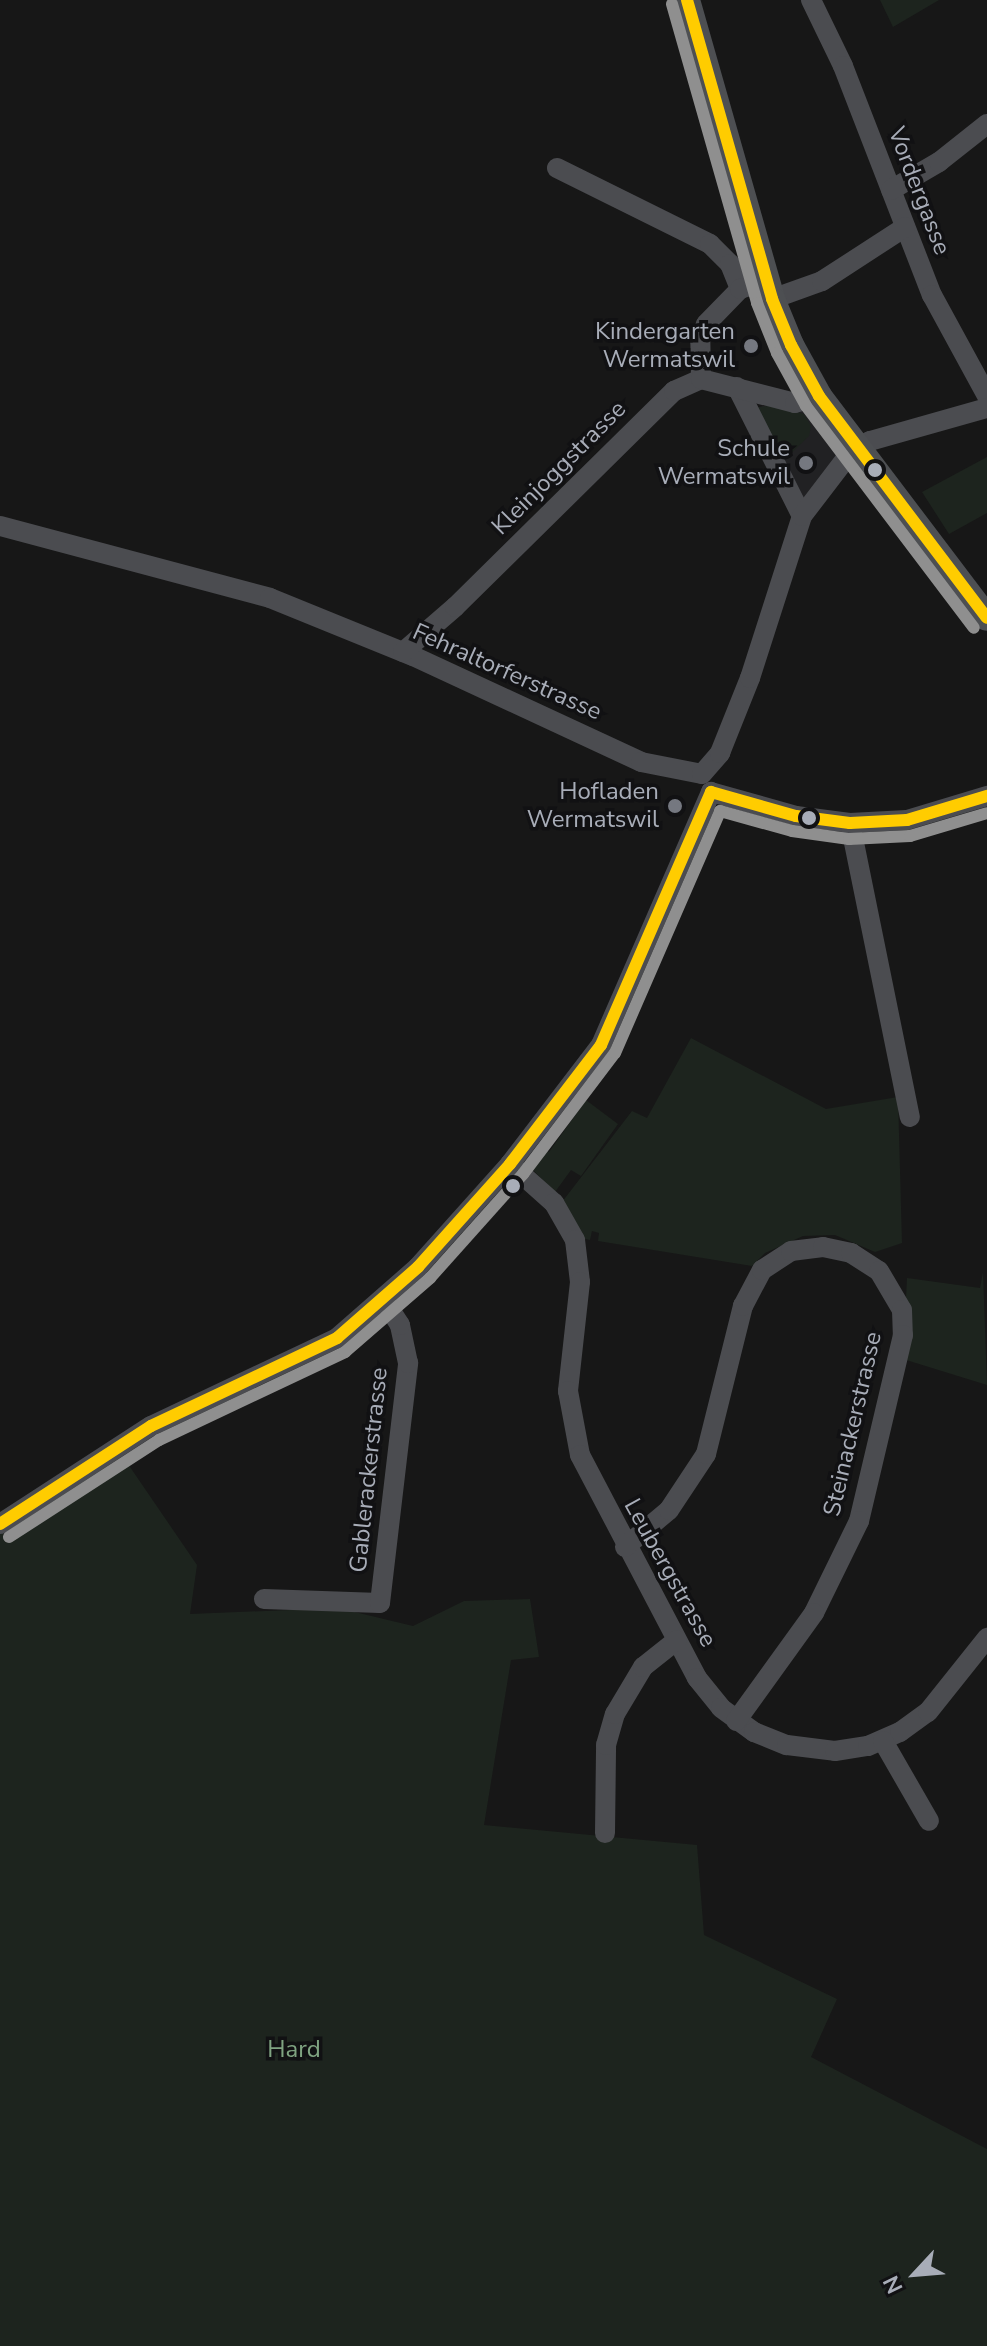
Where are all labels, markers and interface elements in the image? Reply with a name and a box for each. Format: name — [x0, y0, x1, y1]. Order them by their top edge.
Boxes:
street label: Vordergasse — [881, 123, 957, 259]
place label: Kindergarten Wermatswil — [595, 318, 735, 374]
marker: Kindergarten Wermatswil — [742, 337, 760, 355]
street label: Kleinjoggstrasse — [486, 395, 632, 541]
place label: Schule Wermatswil — [658, 435, 790, 491]
marker: Schule Wermatswil — [797, 454, 815, 472]
unlabelled marker — [867, 462, 883, 478]
street label: Fehraltorferstrasse — [408, 617, 606, 727]
place label: Hofladen Wermatswil — [527, 778, 659, 834]
marker: Hofladen Wermatswil — [666, 797, 684, 815]
unlabelled marker — [801, 810, 817, 826]
unlabelled marker — [505, 1178, 521, 1194]
street label: Steinackerstrasse — [818, 1329, 888, 1519]
street label: Gablerackerstrasse — [344, 1366, 394, 1574]
street label: Leubergstrasse — [617, 1494, 723, 1652]
park label: Hard — [267, 2036, 321, 2064]
north arrow — [875, 2234, 955, 2314]
text: N — [876, 2271, 911, 2298]

